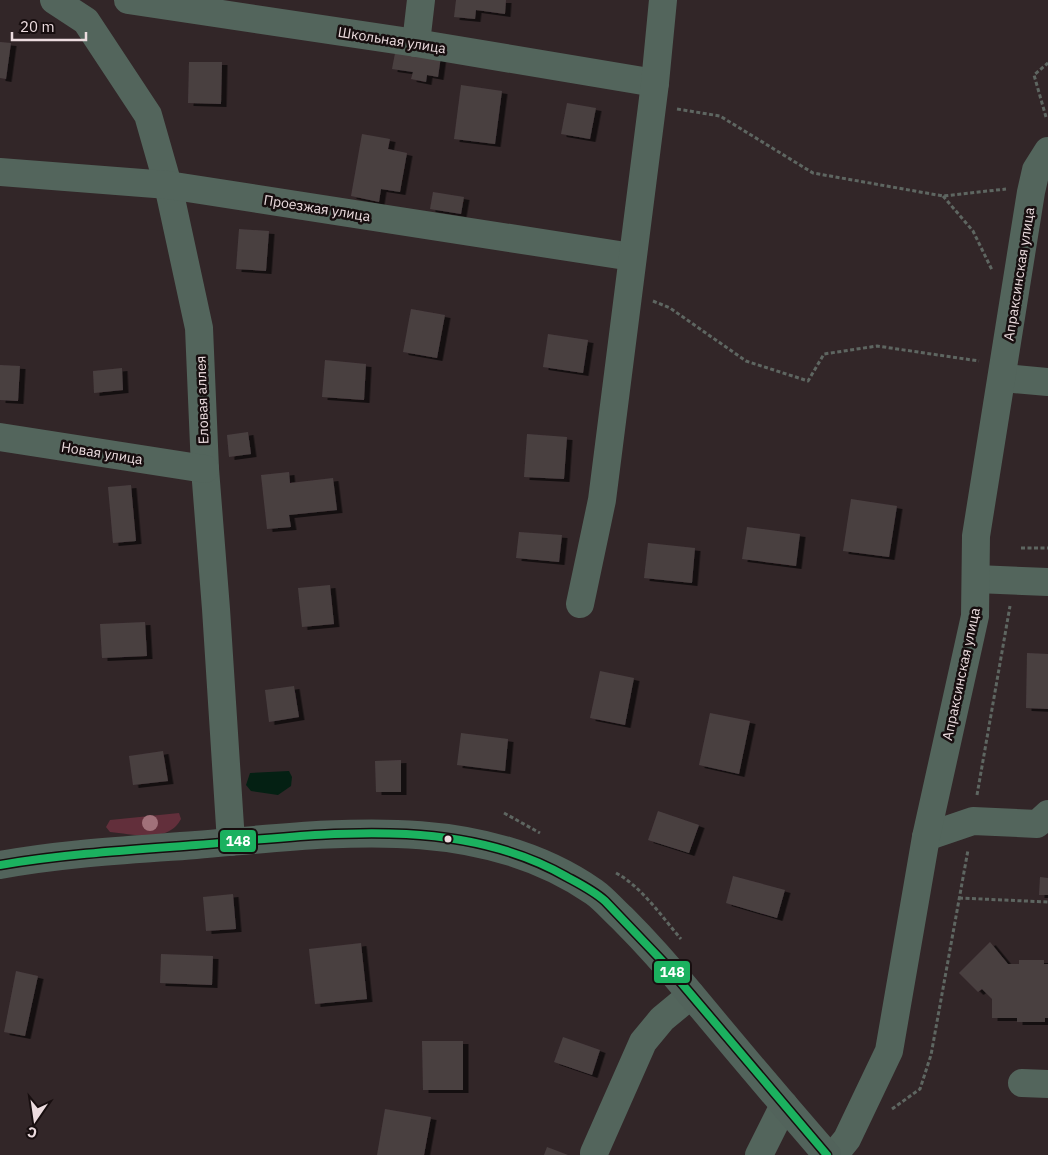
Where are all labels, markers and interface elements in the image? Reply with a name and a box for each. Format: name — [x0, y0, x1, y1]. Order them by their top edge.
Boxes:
scale bar — [12, 10, 86, 42]
text: 20 m — [20, 17, 55, 36]
street label: Школьная улица — [337, 23, 448, 58]
street label: Проезжая улица — [262, 191, 372, 225]
street label: Апраксинская улица — [1000, 205, 1039, 342]
street label: Еловая аллея — [191, 355, 213, 445]
street label: Новая улица — [60, 438, 145, 468]
street label: Апраксинская улица — [938, 605, 984, 742]
line badge: 148 — [219, 829, 257, 853]
text: 148 — [225, 832, 251, 850]
unlabelled marker — [443, 834, 453, 844]
line badge: 148 — [653, 960, 691, 984]
text: 148 — [659, 963, 685, 981]
north arrow — [10, 1095, 60, 1145]
text: С — [26, 1123, 39, 1142]

